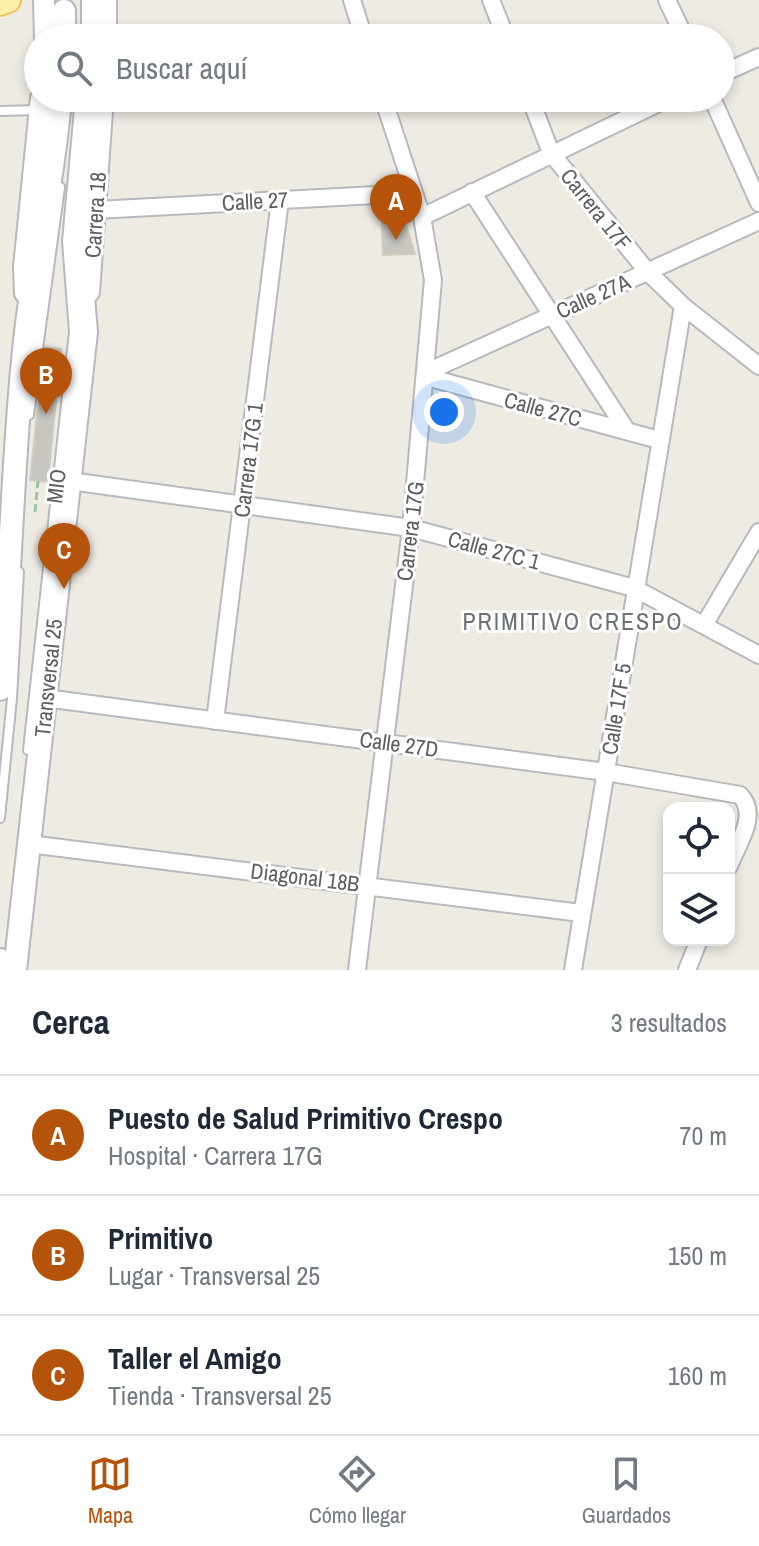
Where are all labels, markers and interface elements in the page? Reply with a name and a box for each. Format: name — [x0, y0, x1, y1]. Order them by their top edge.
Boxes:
search box — [24, 24, 735, 112]
icon: search — [52, 46, 96, 90]
text: Buscar aquí — [116, 48, 247, 88]
street label: Carrera 17F — [554, 162, 638, 256]
street label: Carrera 18 — [77, 171, 113, 259]
pin: A — [370, 174, 422, 240]
street label: Calle 27 — [221, 184, 289, 218]
street label: Calle 27A — [551, 266, 636, 326]
pin: B — [20, 348, 72, 414]
street label: Calle 27C — [501, 384, 585, 434]
your location — [424, 392, 464, 432]
street label: Carrera 17G 1 — [226, 401, 270, 519]
street label: MIO — [39, 467, 73, 505]
street label: Carrera 17G — [389, 479, 431, 583]
pin: C — [38, 523, 90, 589]
street label: Calle 27C 1 — [445, 523, 543, 577]
district label: PRIMITIVO CRESPO — [462, 605, 684, 637]
street label: Transversal 25 — [27, 617, 69, 739]
street label: Calle 17F 5 — [594, 661, 638, 757]
street label: Calle 27D — [358, 724, 440, 764]
map controls — [663, 802, 735, 946]
button: locate — [663, 802, 735, 874]
street label: Diagonal 18B — [249, 855, 361, 899]
button: layers — [663, 874, 735, 946]
text: Cerca — [32, 999, 110, 1045]
text: 3 resultados — [611, 1005, 727, 1040]
text: Puesto de Salud Primitivo Crespo — [108, 1098, 503, 1138]
text: A — [50, 1118, 66, 1153]
text: 70 m — [680, 1118, 727, 1153]
text: Hospital · Carrera 17G — [108, 1138, 322, 1173]
text: Primitivo — [108, 1218, 213, 1258]
text: B — [50, 1238, 66, 1273]
text: 150 m — [668, 1238, 727, 1273]
text: Lugar · Transversal 25 — [108, 1258, 320, 1293]
text: Taller el Amigo — [108, 1338, 282, 1378]
text: C — [50, 1358, 66, 1393]
text: 160 m — [668, 1358, 727, 1393]
text: Tienda · Transversal 25 — [108, 1378, 332, 1413]
tab: Mapa — [88, 1452, 133, 1530]
tab: Cómo llegar — [309, 1452, 406, 1530]
tab: Guardados — [582, 1452, 671, 1530]

